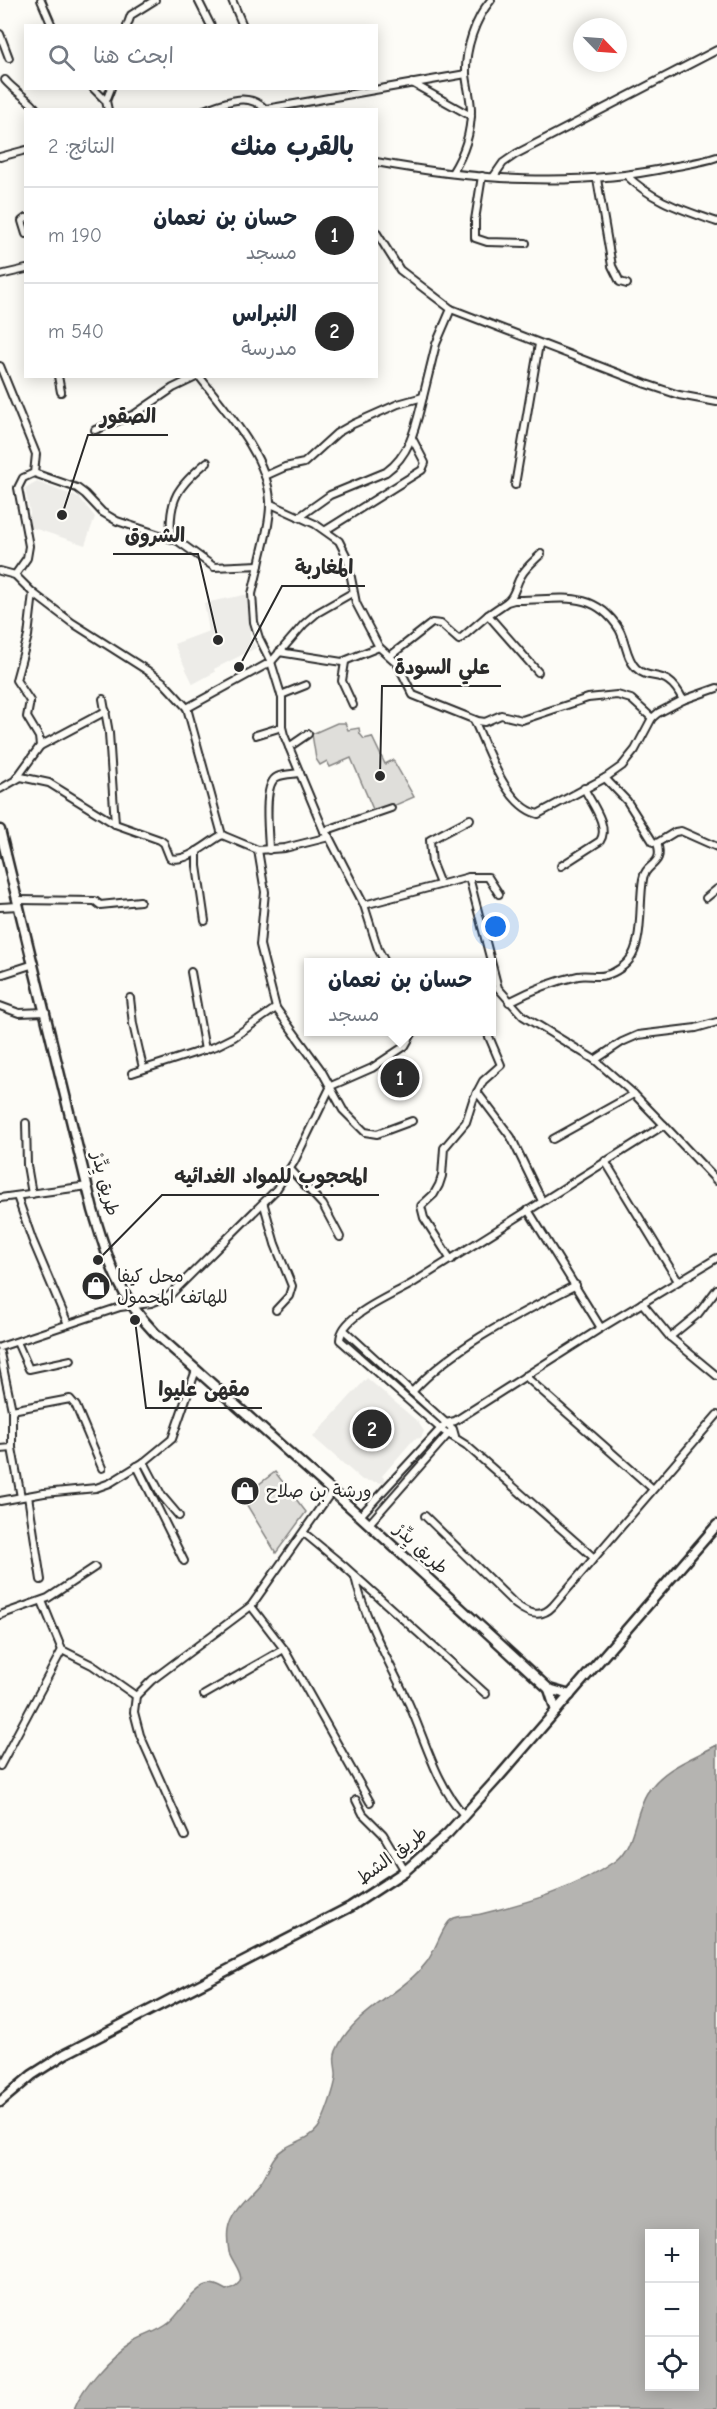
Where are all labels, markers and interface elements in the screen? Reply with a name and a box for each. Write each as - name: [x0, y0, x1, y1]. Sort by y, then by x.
- north arrow: [573, 18, 627, 72]
- search box: [24, 24, 378, 90]
- icon: search: [45, 41, 78, 74]
- text: ابحث هنا: [93, 43, 174, 69]
- text: بالقرب منك: [231, 132, 354, 162]
- text: النتائج: 2: [48, 135, 115, 158]
- text: حسان بن نعمان: [153, 205, 297, 231]
- text: 190 m: [48, 224, 102, 247]
- text: 1: [331, 224, 338, 247]
- text: مسجد: [246, 241, 297, 264]
- text: النبراس: [232, 301, 297, 327]
- text: 540 m: [48, 320, 104, 343]
- text: 2: [330, 320, 339, 343]
- text: مدرسة: [241, 337, 297, 360]
- callout: الصقور: [88, 397, 168, 435]
- text: الصقور: [98, 405, 156, 429]
- callout: الشروق: [113, 516, 198, 554]
- text: الشروق: [125, 524, 185, 548]
- callout: المغاربة: [282, 548, 365, 586]
- text: المغاربة: [295, 556, 353, 580]
- callout: علي السودة: [382, 648, 501, 686]
- text: علي السودة: [394, 656, 490, 685]
- your location: [481, 912, 510, 941]
- popup: [304, 958, 496, 1036]
- text: حسان بن نعمان: [328, 967, 472, 993]
- text: مسجد: [328, 1003, 379, 1026]
- pin: 1: [380, 1056, 420, 1100]
- street label: طريق يِدِّرْ: [84, 1148, 123, 1219]
- callout: المحجوب للمواد الغدائيه: [162, 1157, 379, 1195]
- text: المحجوب للمواد الغدائيه: [174, 1165, 368, 1189]
- place label: محل كيفا للهاتف المحمول: [117, 1266, 228, 1308]
- shop icon: محل كيفا للهاتف المحمول: [80, 1270, 112, 1302]
- callout: مقهى عليوا: [146, 1370, 262, 1408]
- text: مقهى عليوا: [158, 1378, 250, 1402]
- pin: 2: [352, 1406, 392, 1452]
- shop icon: ورشة بن صلاح: [229, 1475, 261, 1507]
- place label: ورشة بن صلاح: [266, 1481, 371, 1503]
- street label: طريق يِدِّرْ: [387, 1518, 452, 1581]
- street label: طريق الشط: [353, 1823, 431, 1889]
- map controls: [645, 2229, 699, 2391]
- button: +: [645, 2229, 699, 2283]
- button: −: [645, 2283, 699, 2337]
- button: locate: [645, 2337, 699, 2391]

